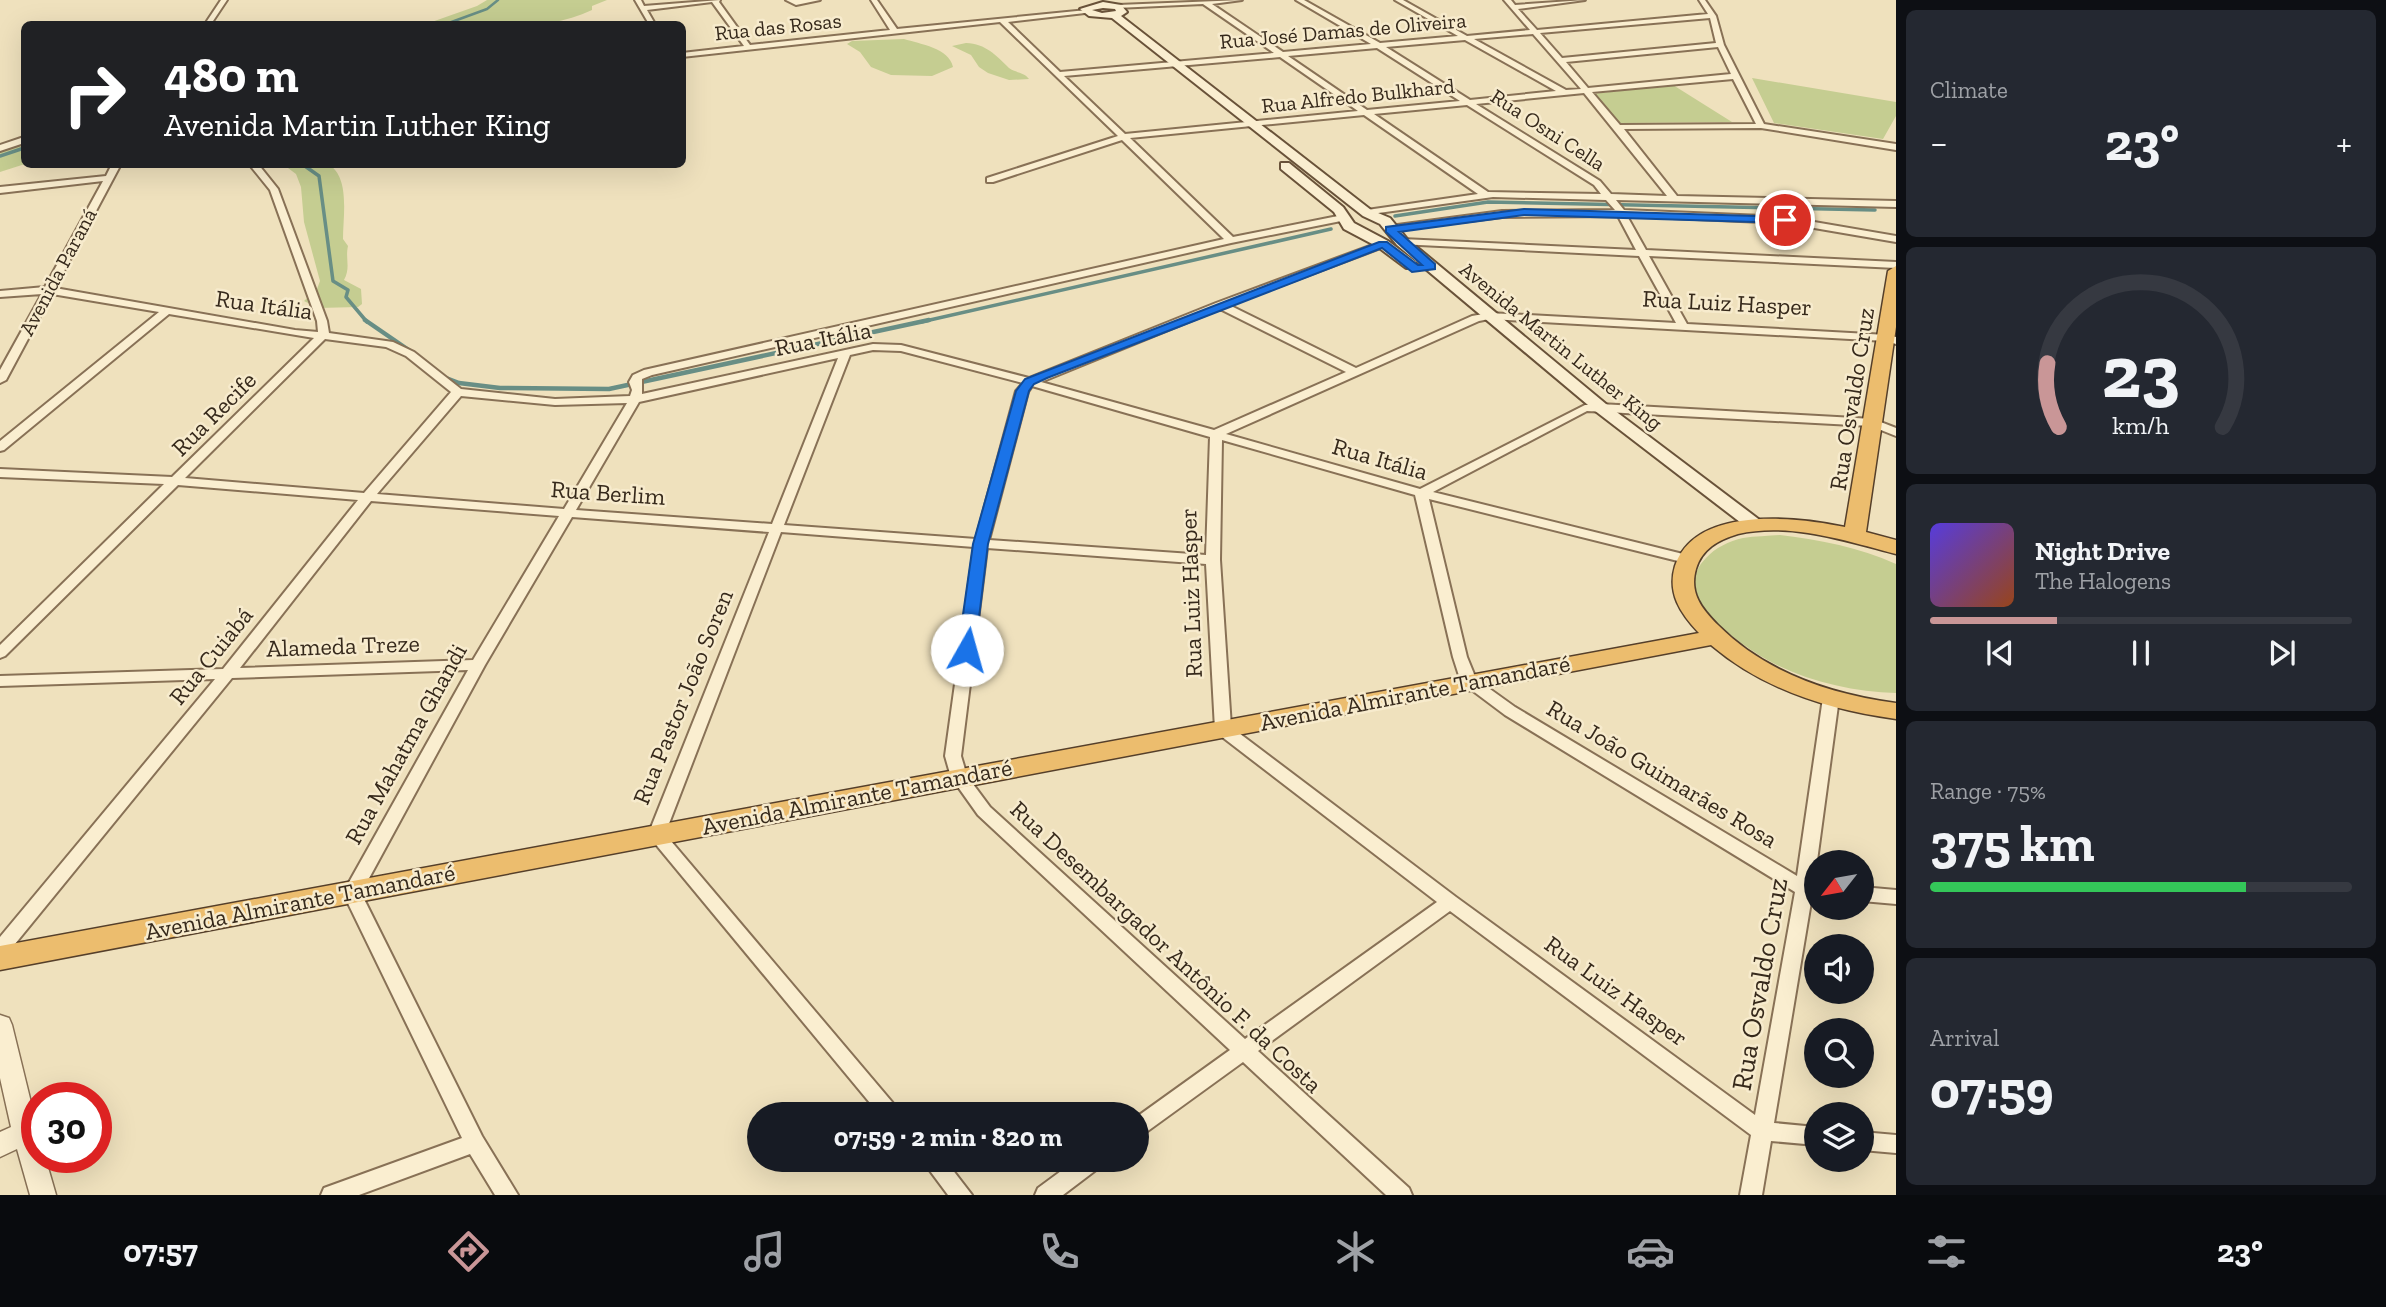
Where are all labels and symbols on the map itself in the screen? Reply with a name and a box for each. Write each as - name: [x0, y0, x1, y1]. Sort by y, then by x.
- street label: Rua das Rosas: [713, 7, 843, 46]
- street label: Rua José Damas de Oliveira: [1219, 7, 1467, 54]
- street label: Rua Alfredo Bulkhard: [1260, 73, 1456, 118]
- street label: Rua Osni Cella: [1486, 83, 1610, 176]
- pin: [1755, 190, 1815, 250]
- street label: Avenida Paraná: [14, 204, 102, 340]
- street label: Avenida Martin Luther King: [1455, 256, 1668, 435]
- street label: Rua Itália: [214, 283, 315, 326]
- street label: Rua Luiz Hasper: [1642, 284, 1812, 321]
- street label: Rua Osvaldo Cruz: [1823, 305, 1880, 492]
- street label: Rua Itália: [772, 315, 874, 362]
- street label: Rua Recife: [165, 365, 262, 462]
- street label: Rua Itália: [1329, 431, 1432, 486]
- street label: Rua Berlim: [550, 474, 667, 511]
- street label: Rua Luiz Hasper: [1173, 508, 1208, 678]
- street label: Rua Pastor João Soren: [626, 585, 739, 808]
- street label: Rua Cuiabá: [163, 601, 259, 710]
- position arrow: [930, 613, 1004, 687]
- street label: Alameda Treze: [266, 628, 420, 663]
- street label: Rua Mahatma Ghandi: [338, 638, 473, 849]
- street label: Avenida Almirante Tamandaré: [1257, 648, 1573, 737]
- street label: Rua João Guimarães Rosa: [1542, 693, 1783, 854]
- street label: Avenida Almirante Tamandaré: [699, 752, 1015, 841]
- street label: Rua Desembargador Antônio F. da Costa: [1005, 794, 1328, 1099]
- north arrow: [1804, 850, 1874, 920]
- street label: Avenida Almirante Tamandaré: [142, 857, 458, 946]
- street label: Rua Osvaldo Cruz: [1725, 875, 1794, 1093]
- street label: Rua Luiz Hasper: [1539, 929, 1693, 1052]
- speed limit sign: 30: [21, 1082, 112, 1173]

